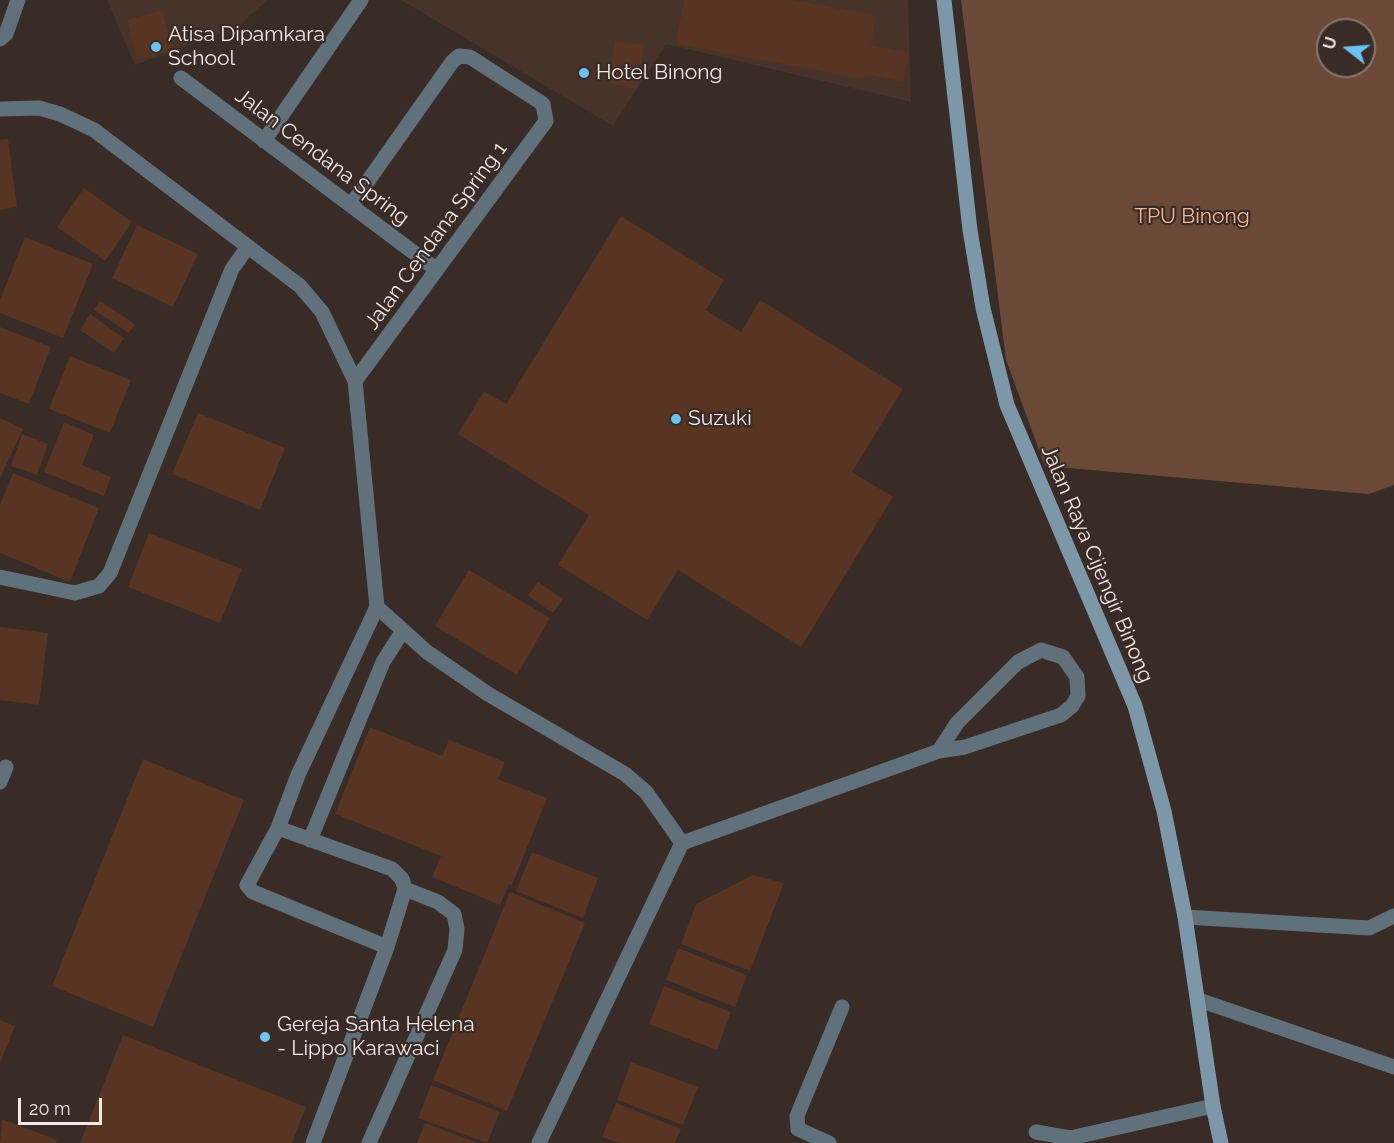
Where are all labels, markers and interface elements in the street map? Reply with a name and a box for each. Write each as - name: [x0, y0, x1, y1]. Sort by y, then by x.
- north arrow: [1316, 18, 1376, 78]
- place label: Atisa Dipamkara School: [168, 22, 325, 72]
- text: U: [1319, 35, 1341, 52]
- marker: Atisa Dipamkara School: [149, 40, 163, 54]
- place label: Hotel Binong: [596, 60, 722, 86]
- marker: Hotel Binong: [577, 66, 591, 80]
- street label: Jalan Cendana Spring: [230, 83, 414, 231]
- street label: Jalan Cendana Spring 1: [359, 137, 513, 335]
- park label: TPU Binong: [1134, 204, 1250, 230]
- place label: Suzuki: [688, 406, 752, 432]
- marker: Suzuki: [669, 412, 683, 426]
- street label: Jalan Raya Cijengir Binong: [1035, 441, 1159, 687]
- place label: Gereja Santa Helena - Lippo Karawaci: [277, 1012, 475, 1062]
- marker: Gereja Santa Helena - Lippo Karawaci: [258, 1030, 272, 1044]
- scale bar: [21, 1086, 105, 1124]
- text: 20 m: [29, 1098, 71, 1119]

